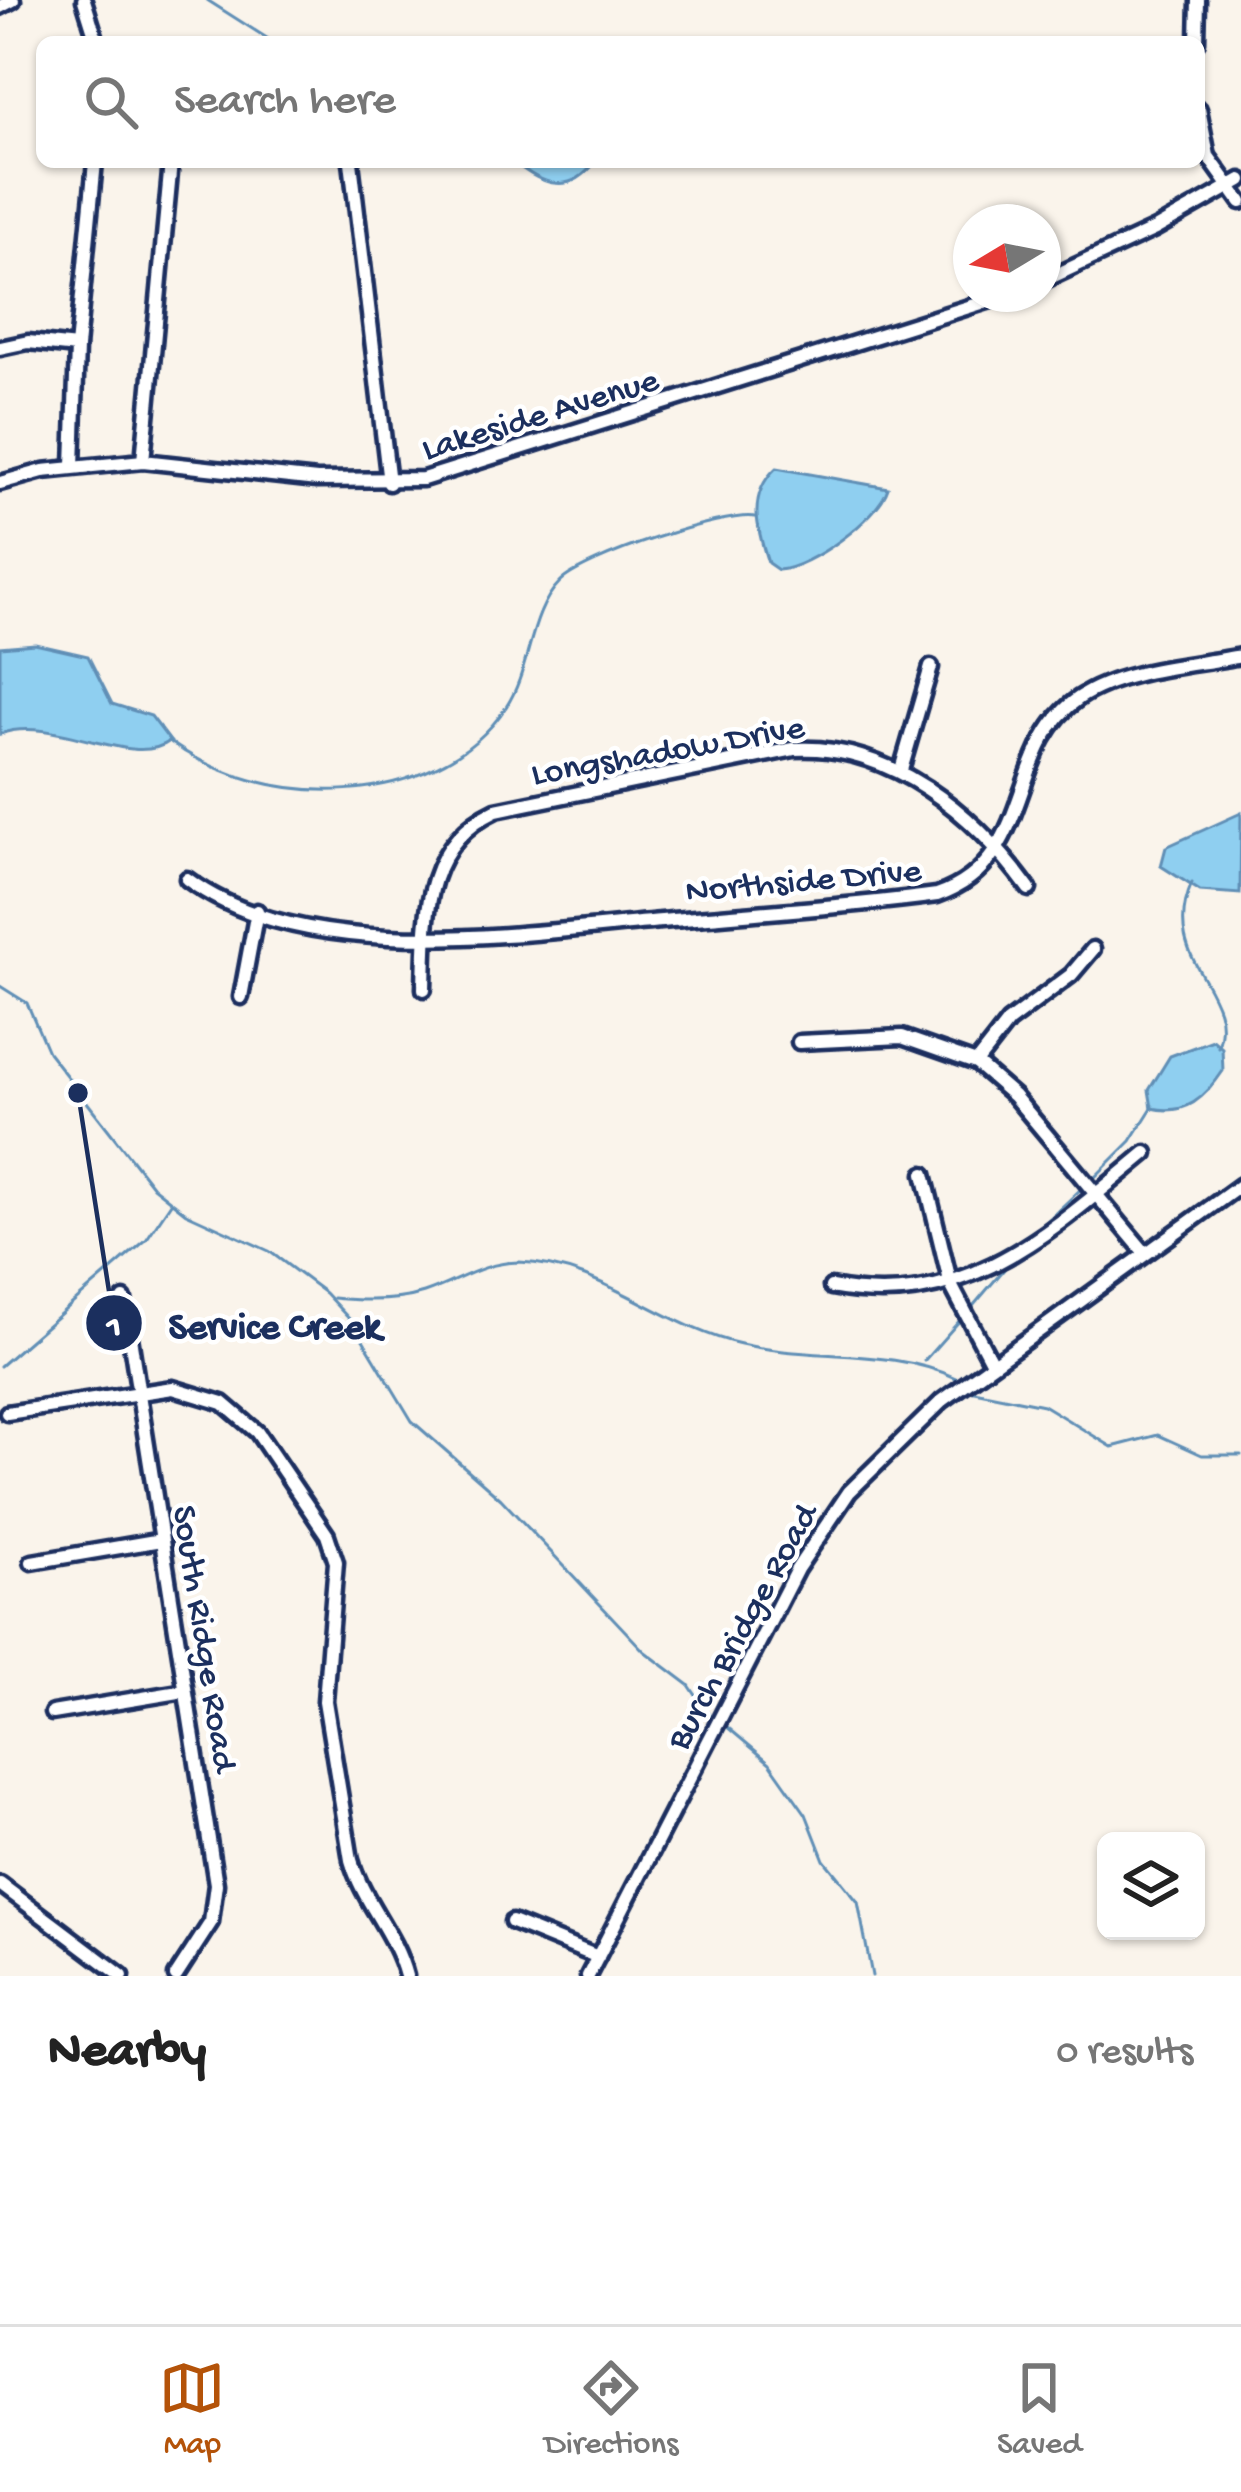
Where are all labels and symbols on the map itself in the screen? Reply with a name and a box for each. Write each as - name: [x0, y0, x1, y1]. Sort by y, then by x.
- north arrow: [953, 204, 1061, 312]
- street label: Lakeside Avenue: [417, 361, 665, 474]
- street label: Longshadow Drive: [528, 708, 809, 799]
- street label: Northside Drive: [684, 852, 924, 915]
- callout: Service Creek: [84, 1285, 405, 1360]
- text: Service Creek: [169, 1307, 386, 1353]
- text: 1: [105, 1308, 121, 1351]
- street label: Burch Bridge Road: [659, 1495, 831, 1759]
- street label: South Ridge Road: [159, 1503, 244, 1778]

